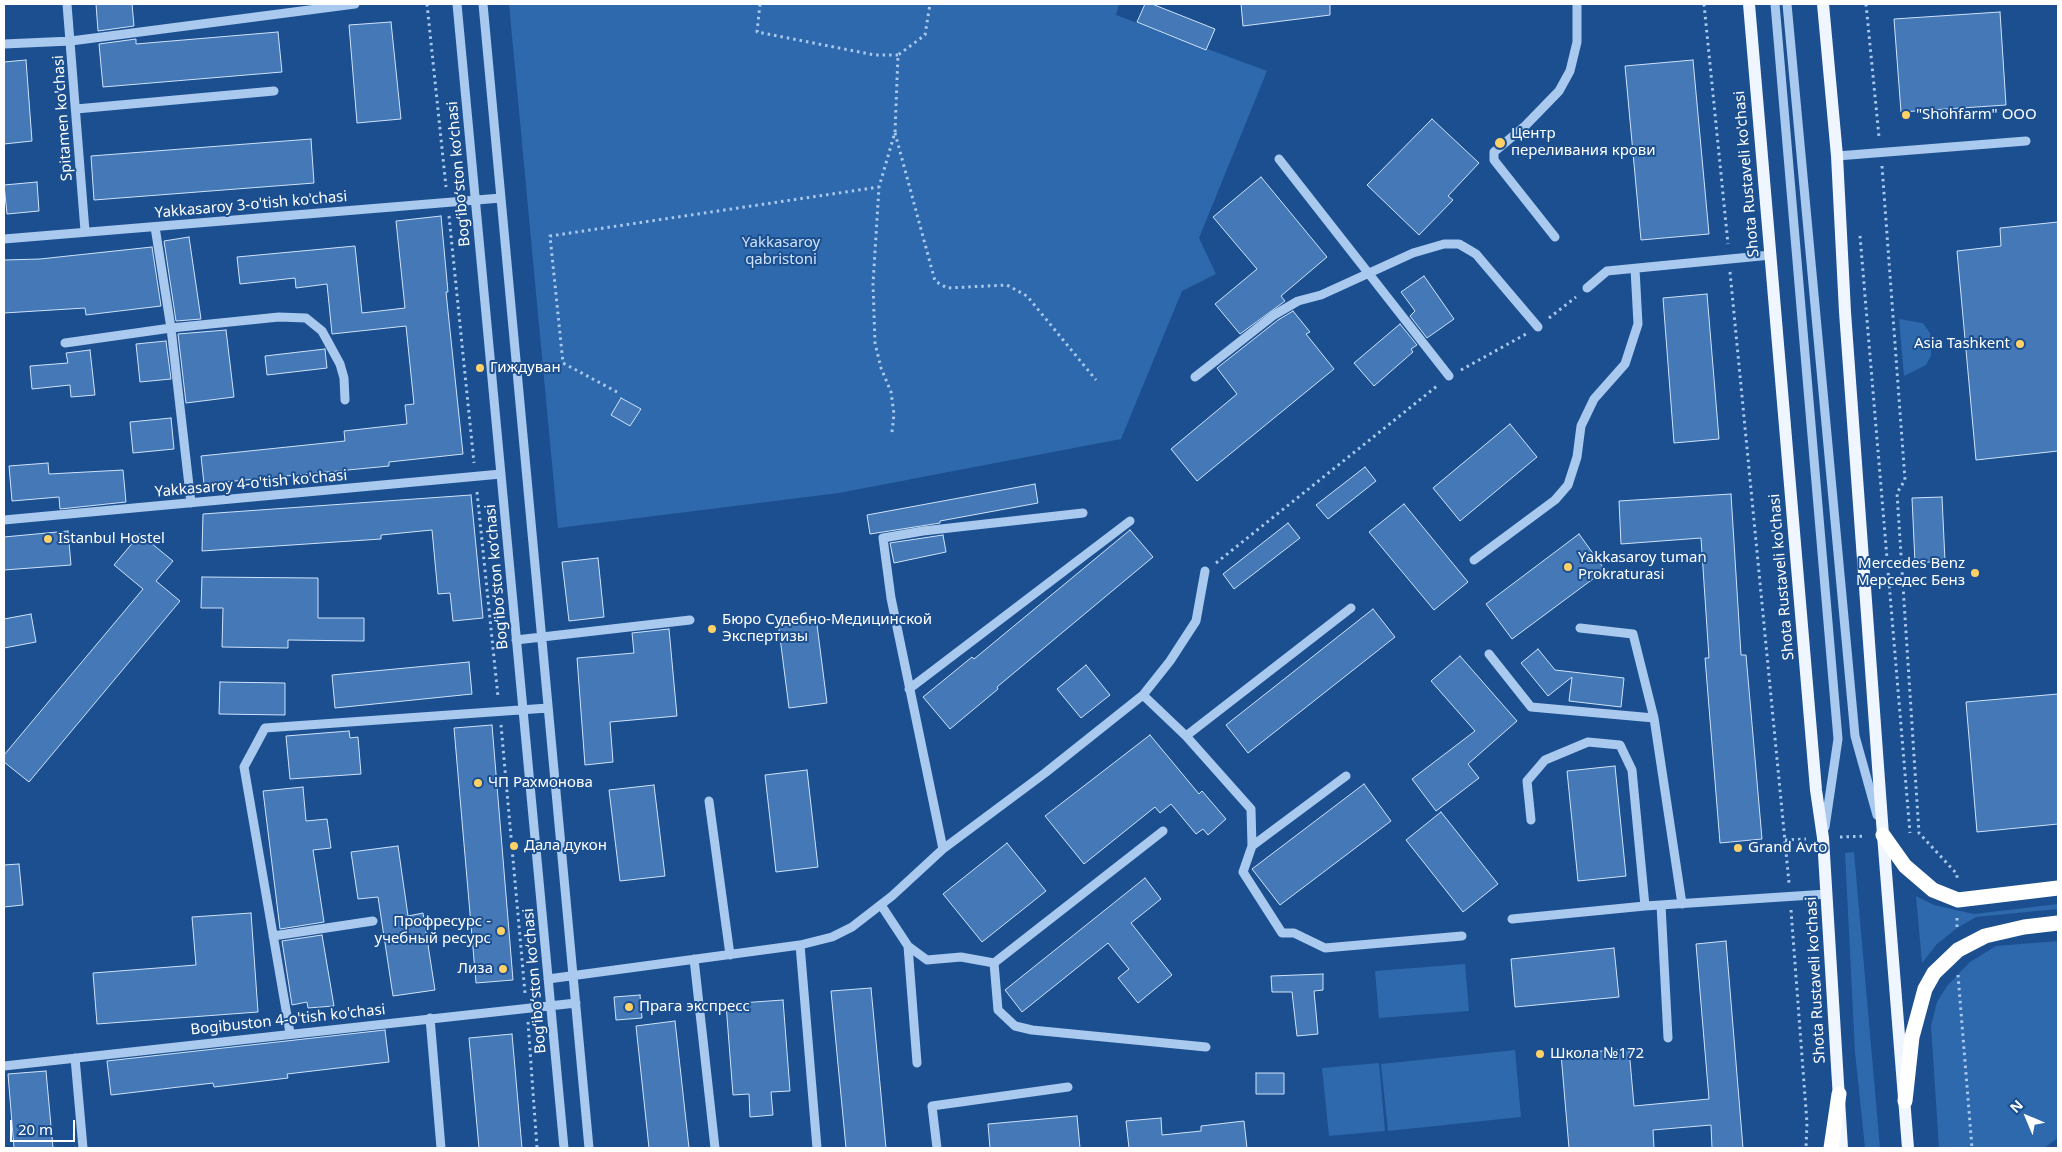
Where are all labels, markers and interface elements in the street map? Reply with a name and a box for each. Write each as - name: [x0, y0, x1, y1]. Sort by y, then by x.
- street label: Spitamen ko'chasi: [50, 54, 76, 182]
- street label: Shota Rustaveli ko'chasi: [1731, 90, 1763, 258]
- street label: Bogʻiboʻston koʻchasi: [444, 101, 474, 247]
- place label: "Shohfarm" OOO: [1916, 106, 2037, 124]
- marker: "Shohfarm" OOO: [1900, 109, 1912, 121]
- place label: Центр переливания крови: [1511, 125, 1656, 160]
- marker: Центр переливания крови: [1493, 136, 1507, 150]
- street label: Yakkasaroy 3-o'tish ko'chasi: [154, 188, 348, 222]
- park label: Yakkasaroy qabristoni: [742, 234, 820, 269]
- place label: Asia Tashkent: [1914, 335, 2010, 353]
- marker: Asia Tashkent: [2014, 338, 2026, 350]
- place label: Гиждуван: [490, 359, 561, 377]
- marker: Гиждуван: [474, 362, 486, 374]
- street label: Yakkasaroy 4-o'tish ko'chasi: [154, 467, 348, 501]
- street label: Shota Rustaveli ko'chasi: [1766, 493, 1798, 661]
- street label: Bogʻiboʻston koʻchasi: [482, 504, 512, 650]
- place label: Istanbul Hostel: [58, 530, 165, 548]
- marker: Istanbul Hostel: [42, 533, 54, 545]
- place label: Yakkasaroy tuman Prokraturasi: [1578, 549, 1707, 584]
- place label: Mercedes Benz Мерседес Бенз: [1856, 555, 1965, 590]
- marker: Yakkasaroy tuman Prokraturasi: [1562, 561, 1574, 573]
- marker: Mercedes Benz Мерседес Бенз: [1969, 567, 1981, 579]
- place label: Бюро Судебно-Медицинской Экспертизы: [722, 611, 932, 646]
- marker: Бюро Судебно-Медицинской Экспертизы: [706, 623, 718, 635]
- place label: ЧП Рахмонова: [488, 774, 593, 792]
- marker: ЧП Рахмонова: [472, 777, 484, 789]
- place label: Дала дукон: [524, 837, 607, 855]
- place label: Grand Avto: [1748, 839, 1827, 857]
- marker: Дала дукон: [508, 840, 520, 852]
- marker: Grand Avto: [1732, 842, 1744, 854]
- street label: Shota Rustaveli ko'chasi: [1803, 896, 1829, 1064]
- street label: Bogʻiboʻston koʻchasi: [520, 908, 550, 1054]
- place label: Профресурс - учебный ресурс: [375, 913, 491, 948]
- marker: Профресурс - учебный ресурс: [495, 925, 507, 937]
- place label: Лиза: [458, 960, 493, 978]
- marker: Лиза: [497, 963, 509, 975]
- place label: Прага экспресс: [639, 998, 750, 1016]
- street label: Bogibuston 4-o'tish ko'chasi: [190, 1001, 386, 1039]
- marker: Прага экспресс: [623, 1001, 635, 1013]
- place label: Школа №172: [1550, 1045, 1644, 1063]
- marker: Школа №172: [1534, 1048, 1546, 1060]
- north arrow: [2002, 1092, 2052, 1142]
- text: N: [2005, 1095, 2027, 1117]
- scale bar: [12, 1110, 78, 1142]
- text: 20 m: [18, 1119, 53, 1139]

